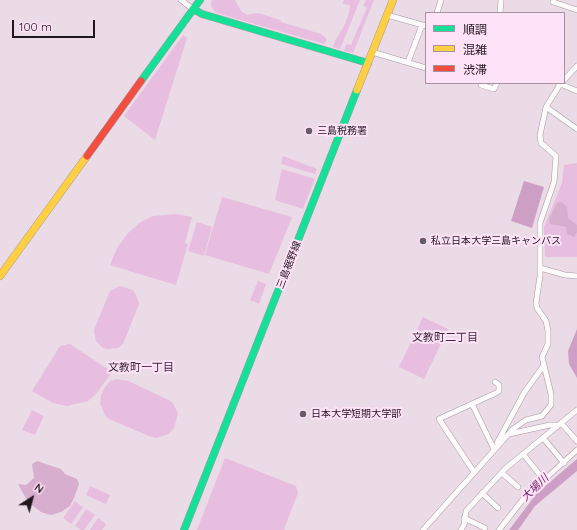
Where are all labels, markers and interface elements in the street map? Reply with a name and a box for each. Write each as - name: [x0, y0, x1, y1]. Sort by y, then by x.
- scale bar: [14, 12, 97, 38]
- legend: [425, 12, 565, 84]
- text: 100 m: [19, 19, 52, 34]
- text: 順調: [463, 22, 487, 37]
- text: 混雑: [463, 42, 487, 57]
- text: 渋滞: [463, 62, 487, 77]
- place label: 三島税務署: [317, 125, 367, 137]
- marker: 三島税務署: [304, 126, 314, 136]
- place label: 私立日本大学三島キャンパス: [431, 235, 561, 247]
- marker: 私立日本大学三島キャンパス: [418, 236, 428, 246]
- street label: 三島裾野線: [274, 240, 304, 290]
- district label: 文教町二丁目: [412, 331, 478, 345]
- district label: 文教町一丁目: [108, 361, 174, 375]
- place label: 日本大学短期大学部: [311, 408, 401, 420]
- marker: 日本大学短期大学部: [298, 409, 308, 419]
- water label: 大場川: [519, 472, 551, 504]
- north arrow: [12, 478, 52, 518]
- text: N: [32, 480, 46, 496]

